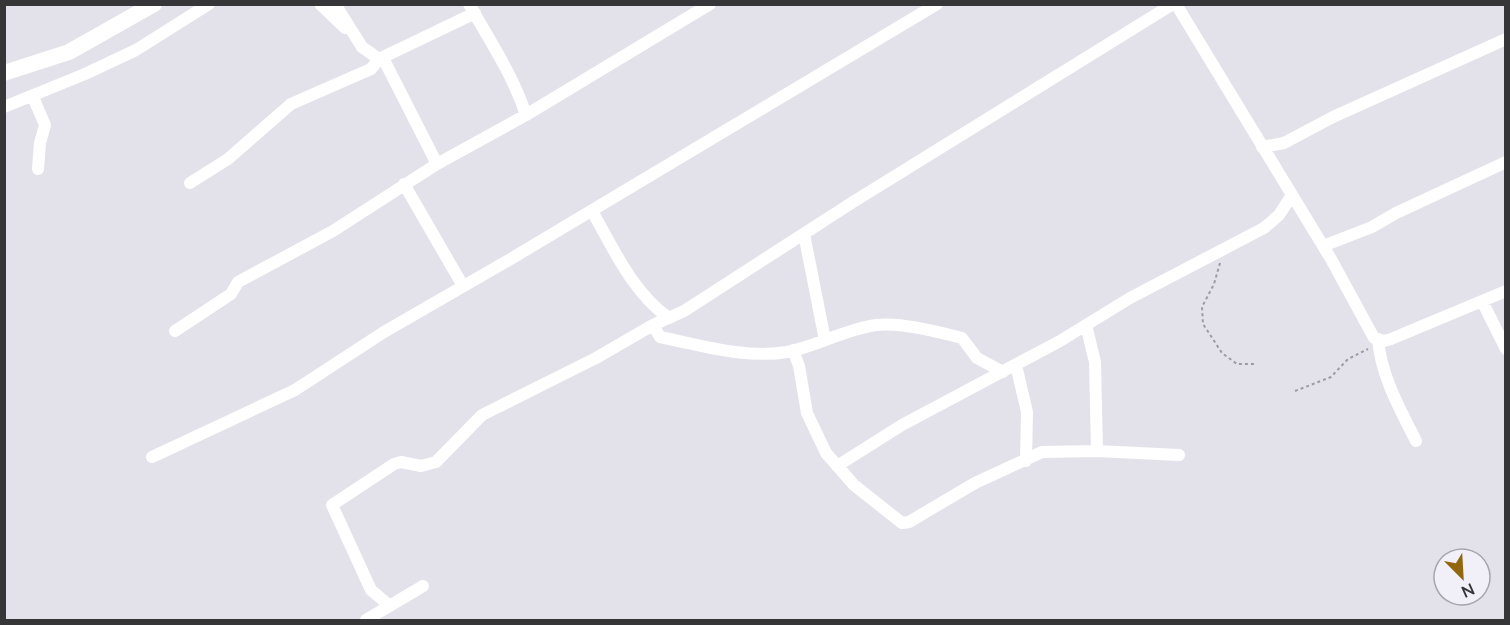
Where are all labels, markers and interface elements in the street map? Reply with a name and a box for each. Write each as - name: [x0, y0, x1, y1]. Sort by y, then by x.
- north arrow: [1432, 547, 1492, 607]
- text: N: [1459, 580, 1478, 602]

